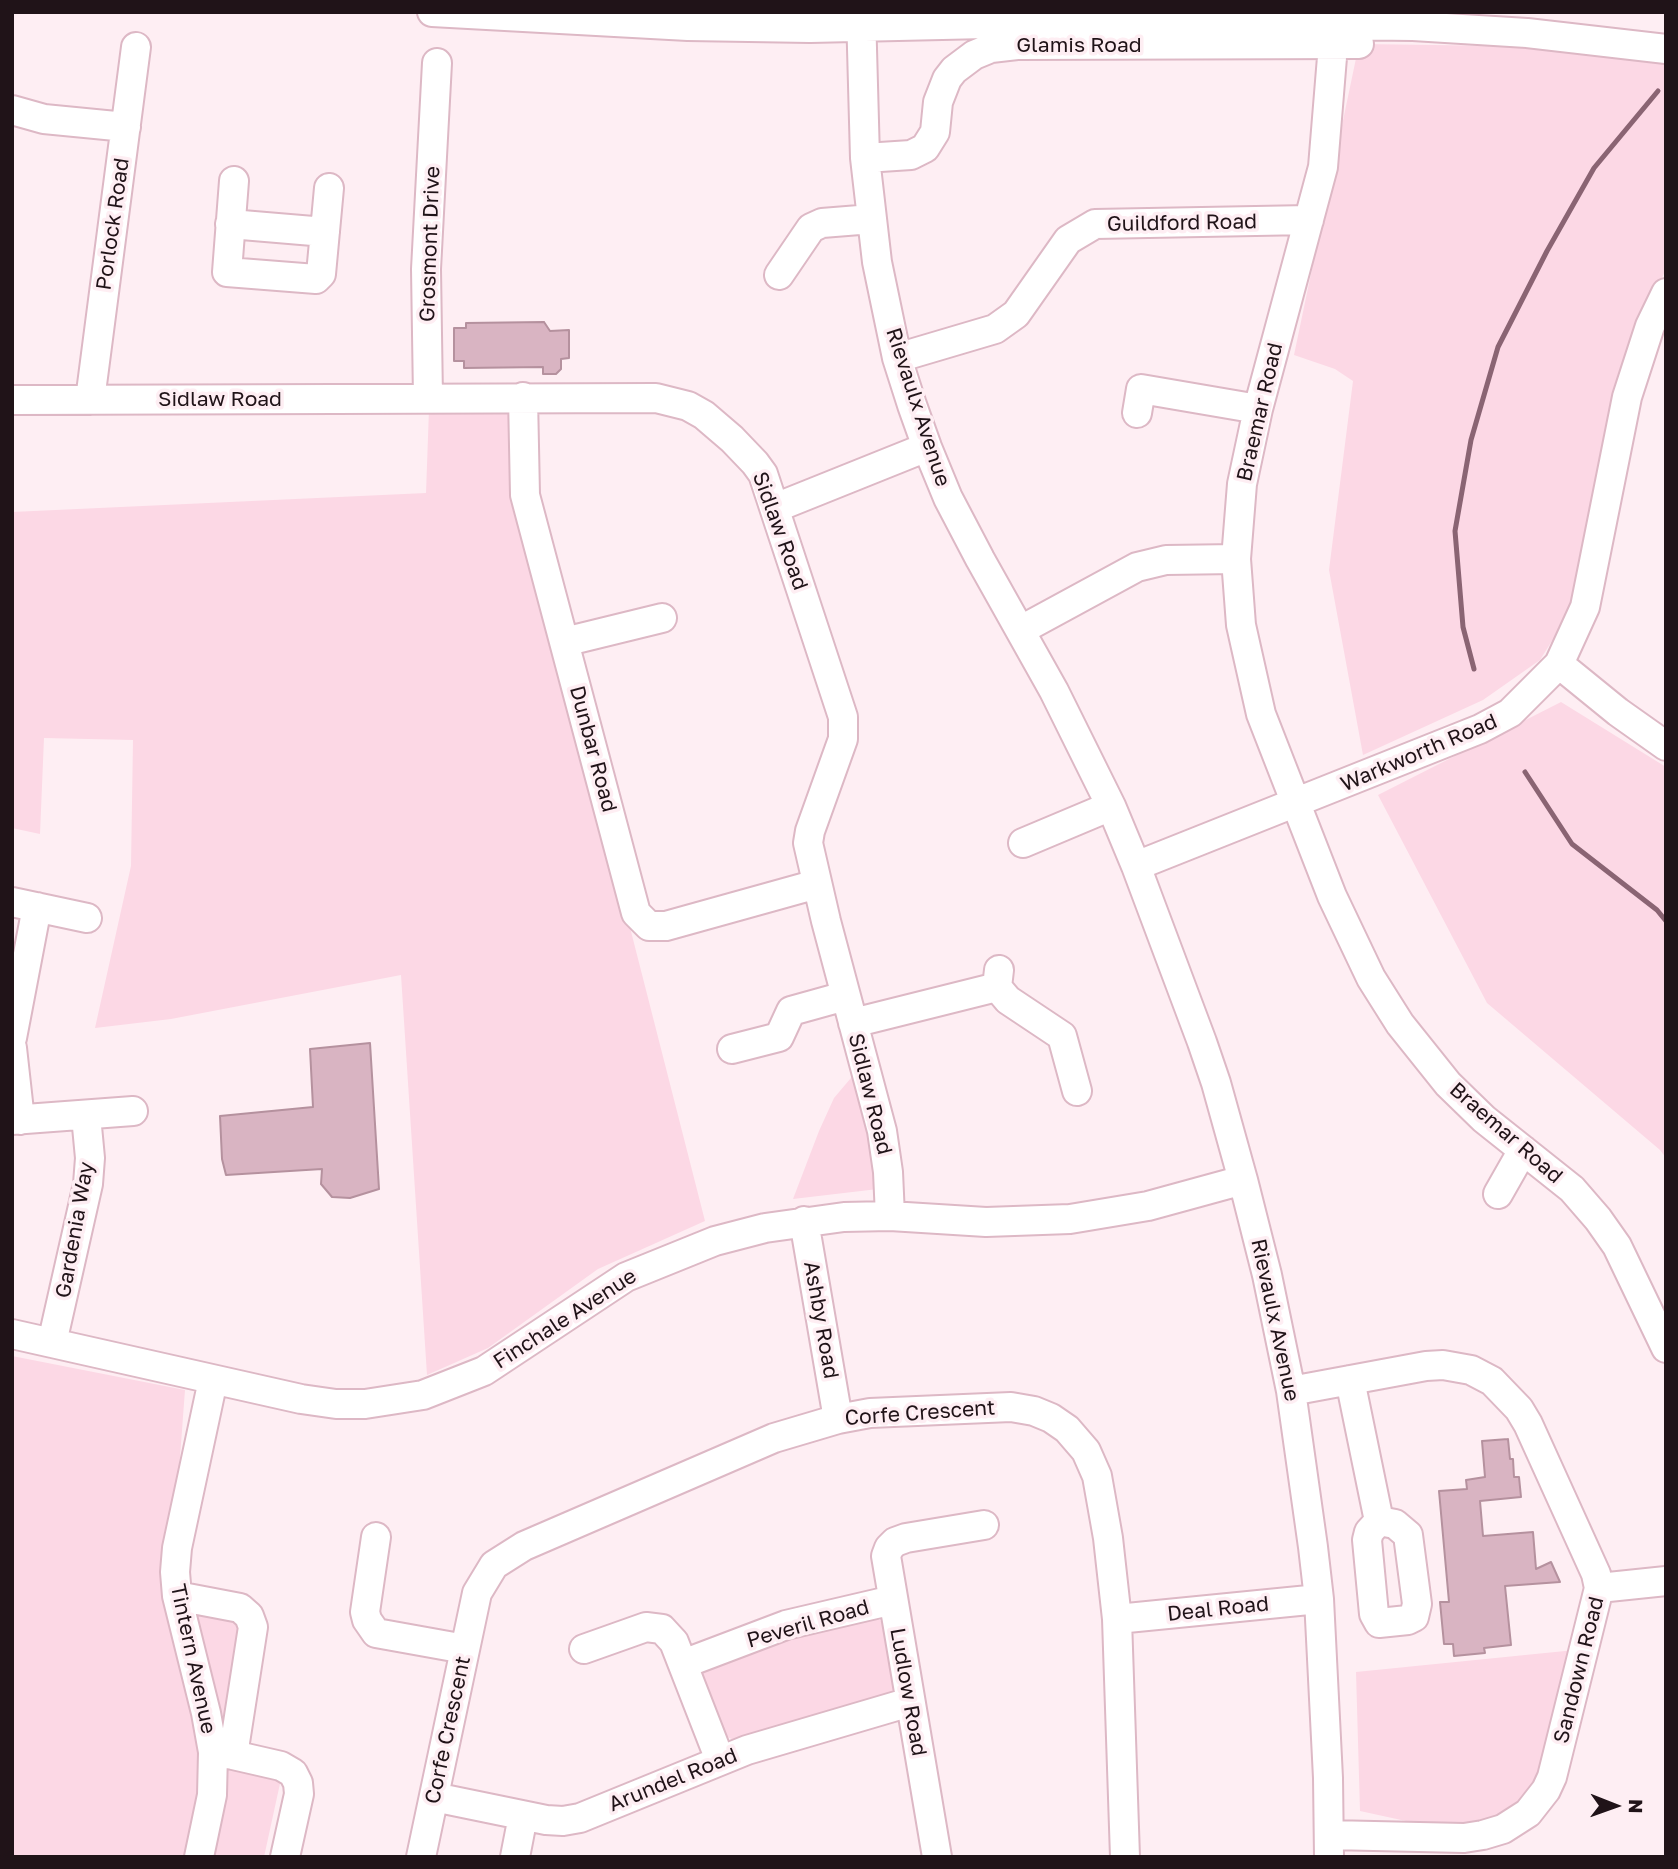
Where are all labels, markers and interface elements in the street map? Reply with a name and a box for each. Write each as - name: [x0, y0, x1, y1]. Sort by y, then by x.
- street label: Glamis Road: [1016, 32, 1142, 58]
- street label: Porlock Road: [91, 156, 135, 292]
- street label: Grosmont Drive: [415, 166, 445, 322]
- street label: Guildford Road: [1107, 209, 1257, 237]
- street label: Rievaulx Avenue: [880, 324, 956, 490]
- street label: Braemar Road: [1232, 340, 1288, 484]
- street label: Sidlaw Road: [158, 386, 282, 412]
- street label: Sidlaw Road: [747, 468, 813, 594]
- street label: Dunbar Road: [564, 683, 622, 815]
- street label: Warkworth Road: [1337, 709, 1501, 797]
- street label: Sidlaw Road: [843, 1031, 897, 1157]
- street label: Braemar Road: [1444, 1077, 1568, 1189]
- street label: Gardenia Way: [51, 1160, 99, 1300]
- street label: Rievaulx Avenue: [1245, 1236, 1305, 1404]
- street label: Ashby Road: [798, 1259, 844, 1381]
- street label: Finchale Avenue: [489, 1263, 641, 1375]
- street label: Corfe Crescent: [844, 1395, 996, 1431]
- street label: Tintern Avenue: [165, 1582, 221, 1736]
- street label: Deal Road: [1166, 1591, 1270, 1627]
- street label: Sandown Road: [1549, 1594, 1609, 1746]
- street label: Peveril Road: [744, 1595, 872, 1653]
- street label: Ludlow Road: [884, 1626, 932, 1758]
- street label: Corfe Crescent: [420, 1654, 476, 1806]
- street label: Arundel Road: [605, 1743, 741, 1817]
- north arrow: [1580, 1771, 1650, 1841]
- text: N: [1625, 1799, 1648, 1814]

